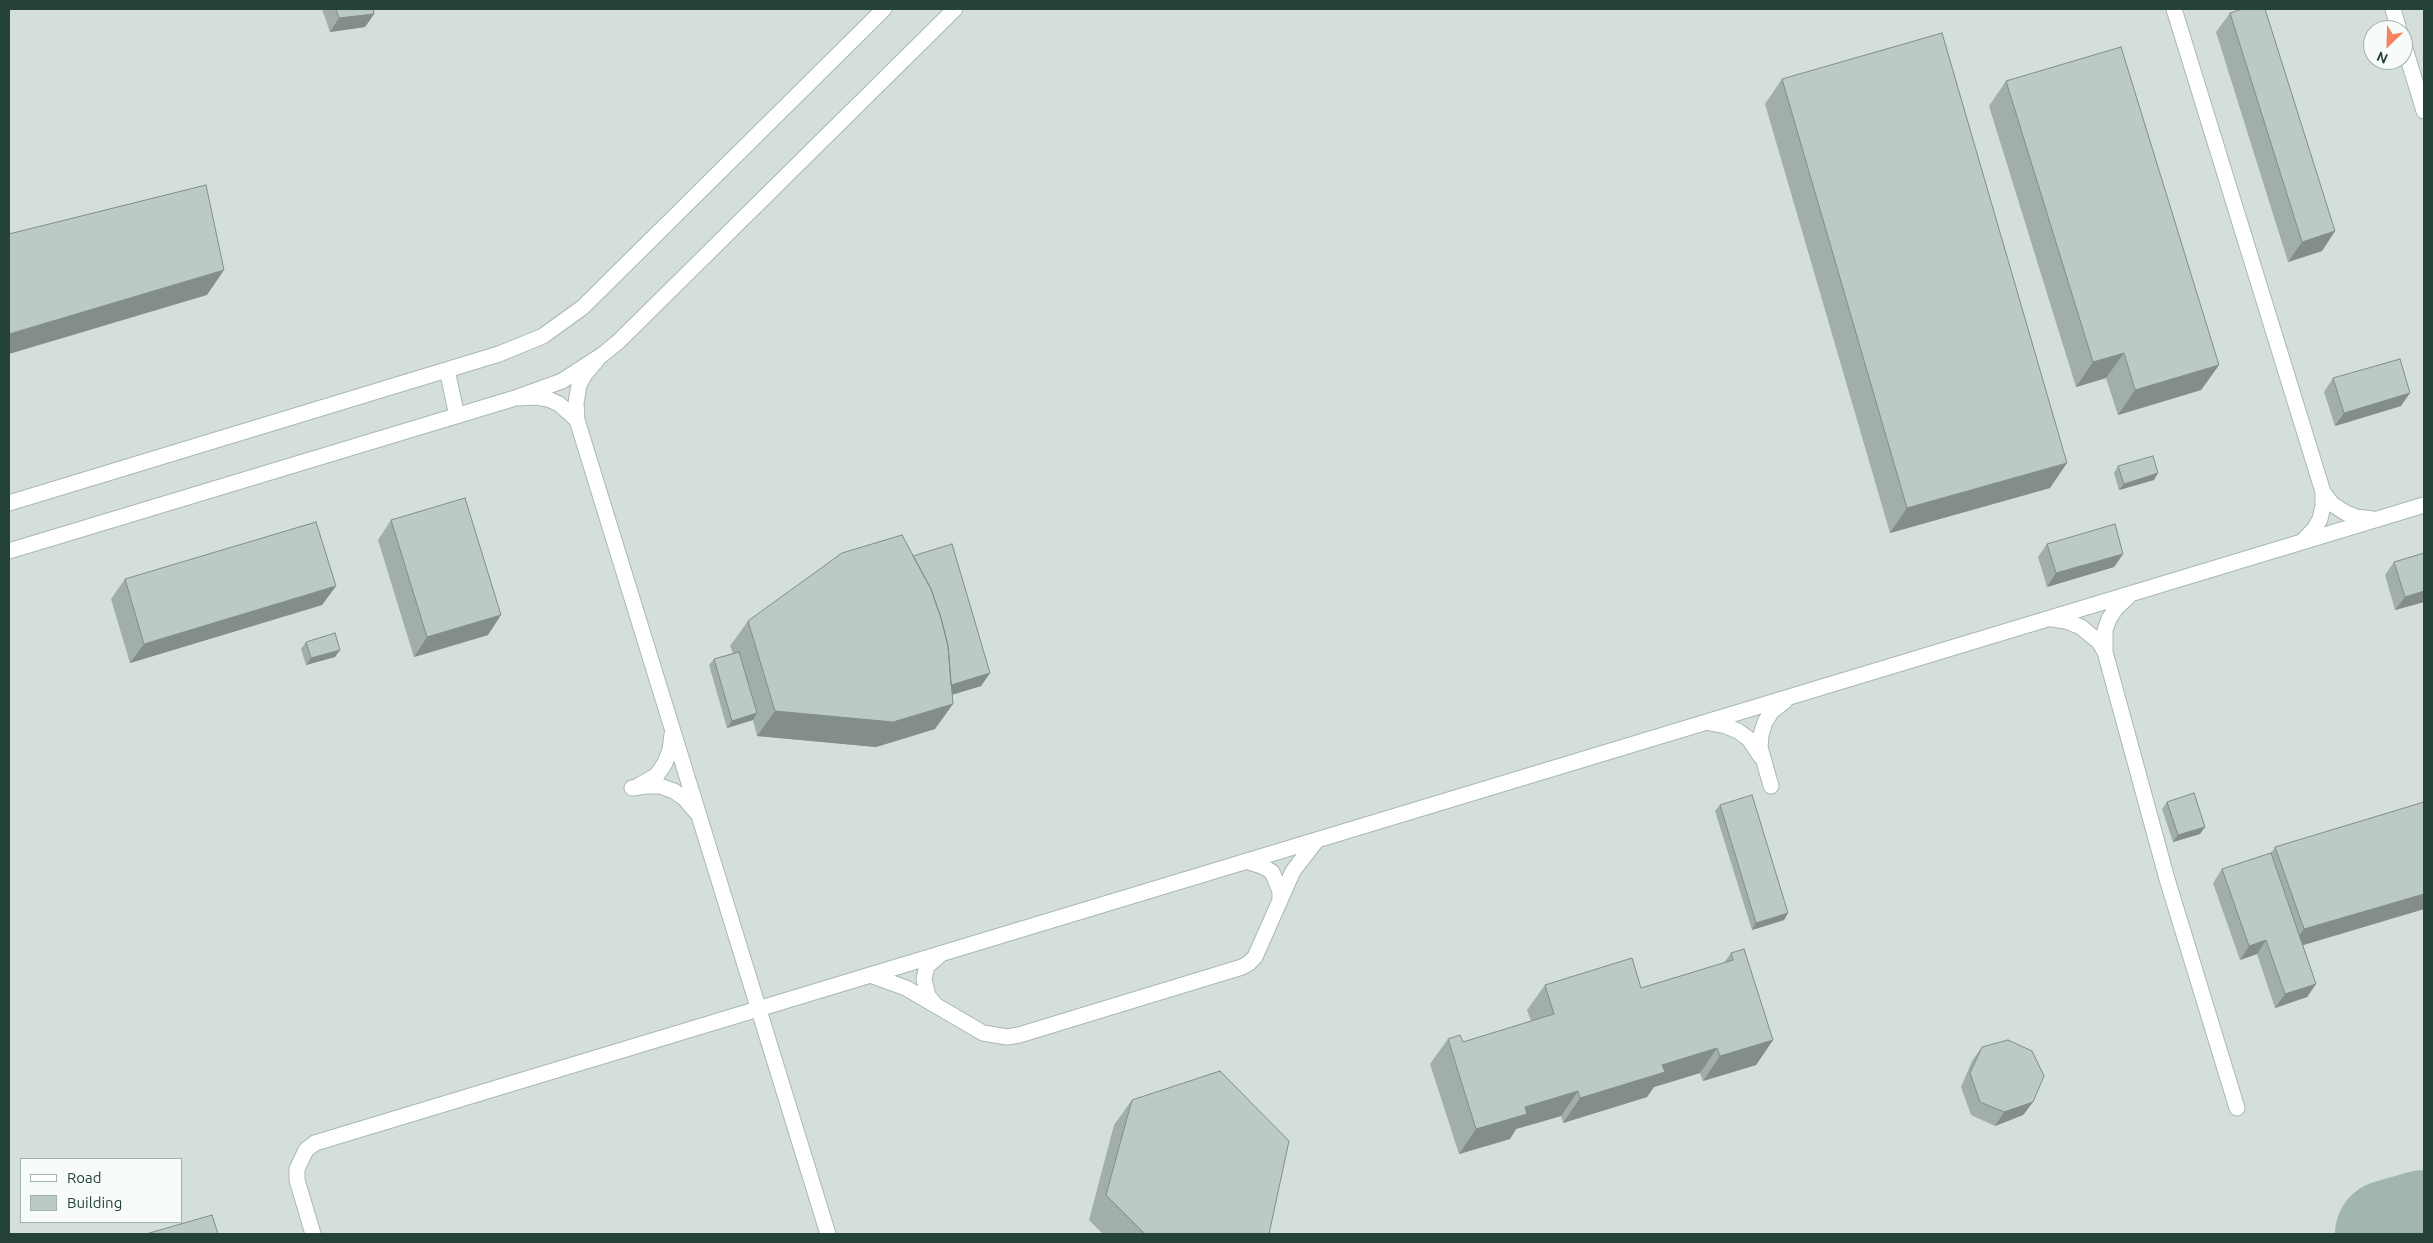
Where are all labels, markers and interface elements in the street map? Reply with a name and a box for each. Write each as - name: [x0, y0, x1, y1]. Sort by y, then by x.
- north arrow: [2363, 20, 2413, 70]
- text: N: [2374, 48, 2390, 67]
- legend: [20, 1158, 182, 1223]
- text: Road: [67, 1169, 102, 1186]
- text: Building: [67, 1194, 122, 1211]

